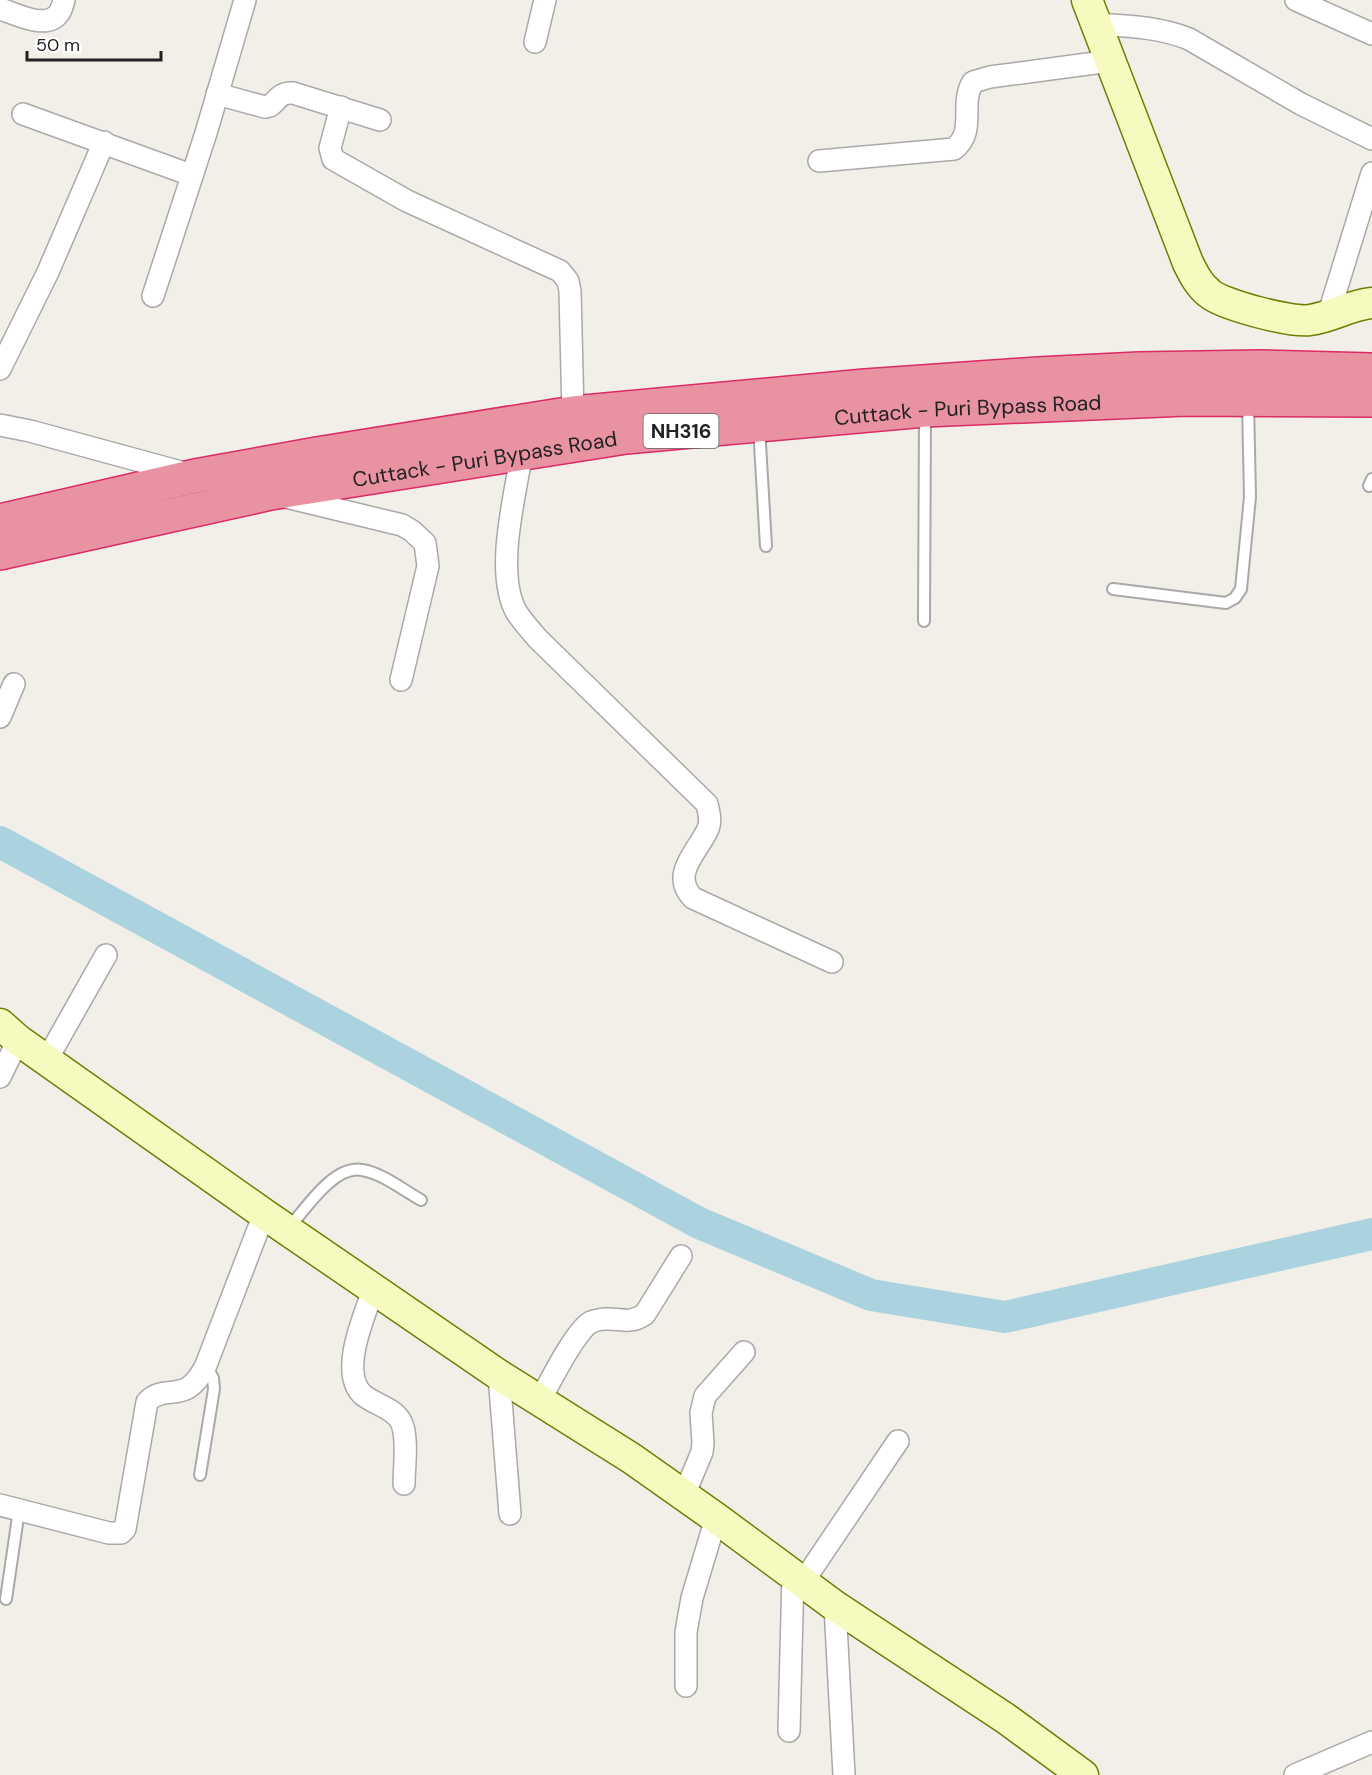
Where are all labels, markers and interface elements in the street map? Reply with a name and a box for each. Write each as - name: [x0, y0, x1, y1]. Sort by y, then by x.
- scale bar: [27, 24, 160, 62]
- text: 50 m: [36, 33, 80, 57]
- street label: Cuttack - Puri Bypass Road: [833, 389, 1102, 432]
- road number: NH316: [644, 414, 718, 448]
- street label: Cuttack - Puri Bypass Road: [351, 425, 619, 494]

